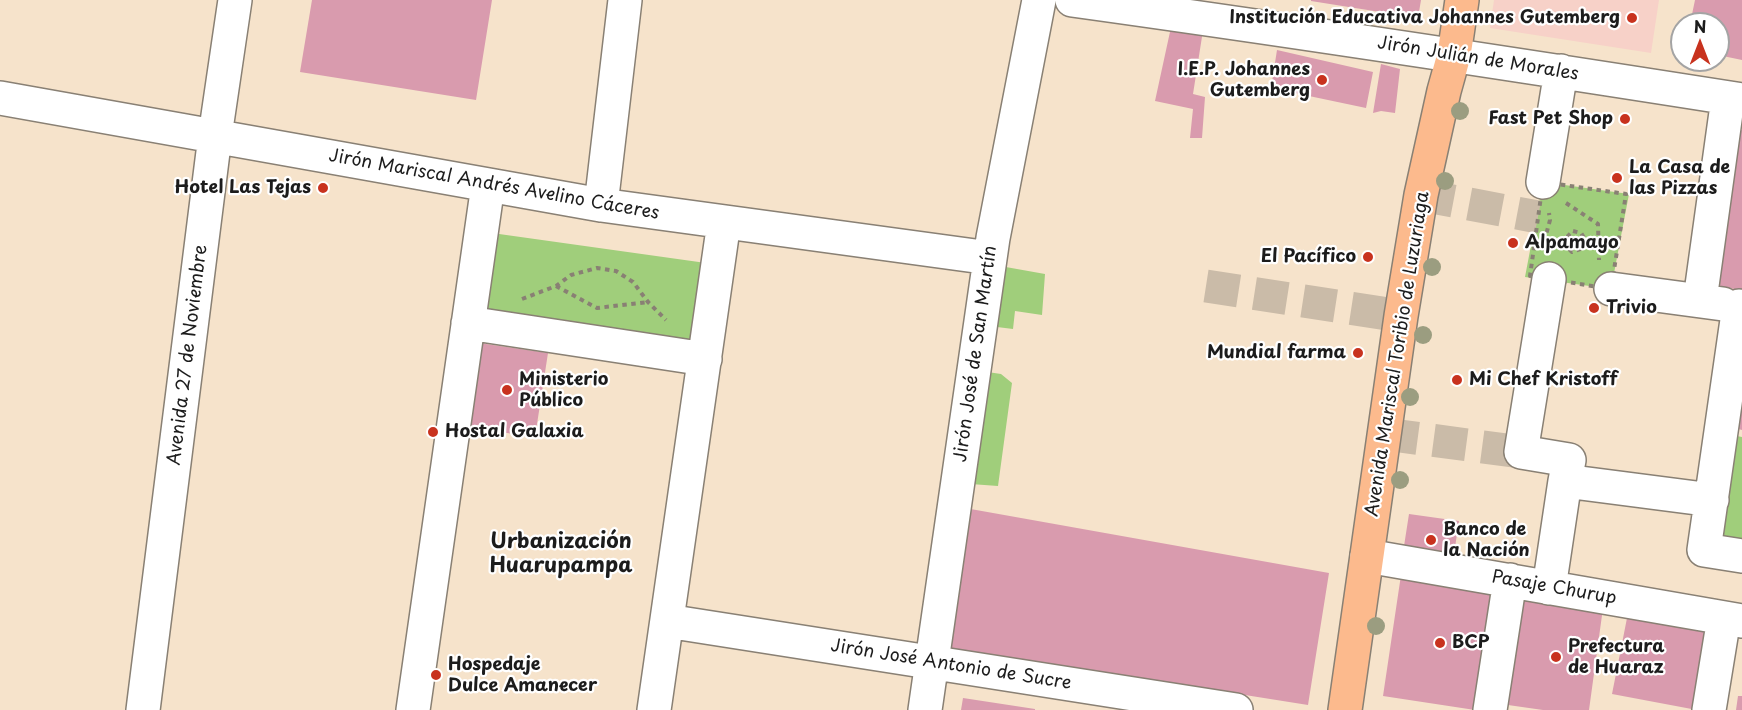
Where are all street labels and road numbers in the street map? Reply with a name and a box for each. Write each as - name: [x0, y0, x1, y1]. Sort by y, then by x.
- street label: Jirón Julián de Morales: [1376, 32, 1580, 86]
- street label: Jirón Mariscal Andrés Avelino Cáceres: [327, 145, 661, 225]
- street label: Avenida Mariscal Toribio de Luzuriaga: [1362, 190, 1434, 518]
- street label: Avenida 27 de Noviembre: [164, 244, 212, 466]
- street label: Jirón José de San Martín: [950, 244, 1002, 464]
- street label: Pasaje Churup: [1490, 566, 1618, 610]
- street label: Jirón José Antonio de Sucre: [829, 635, 1073, 695]

